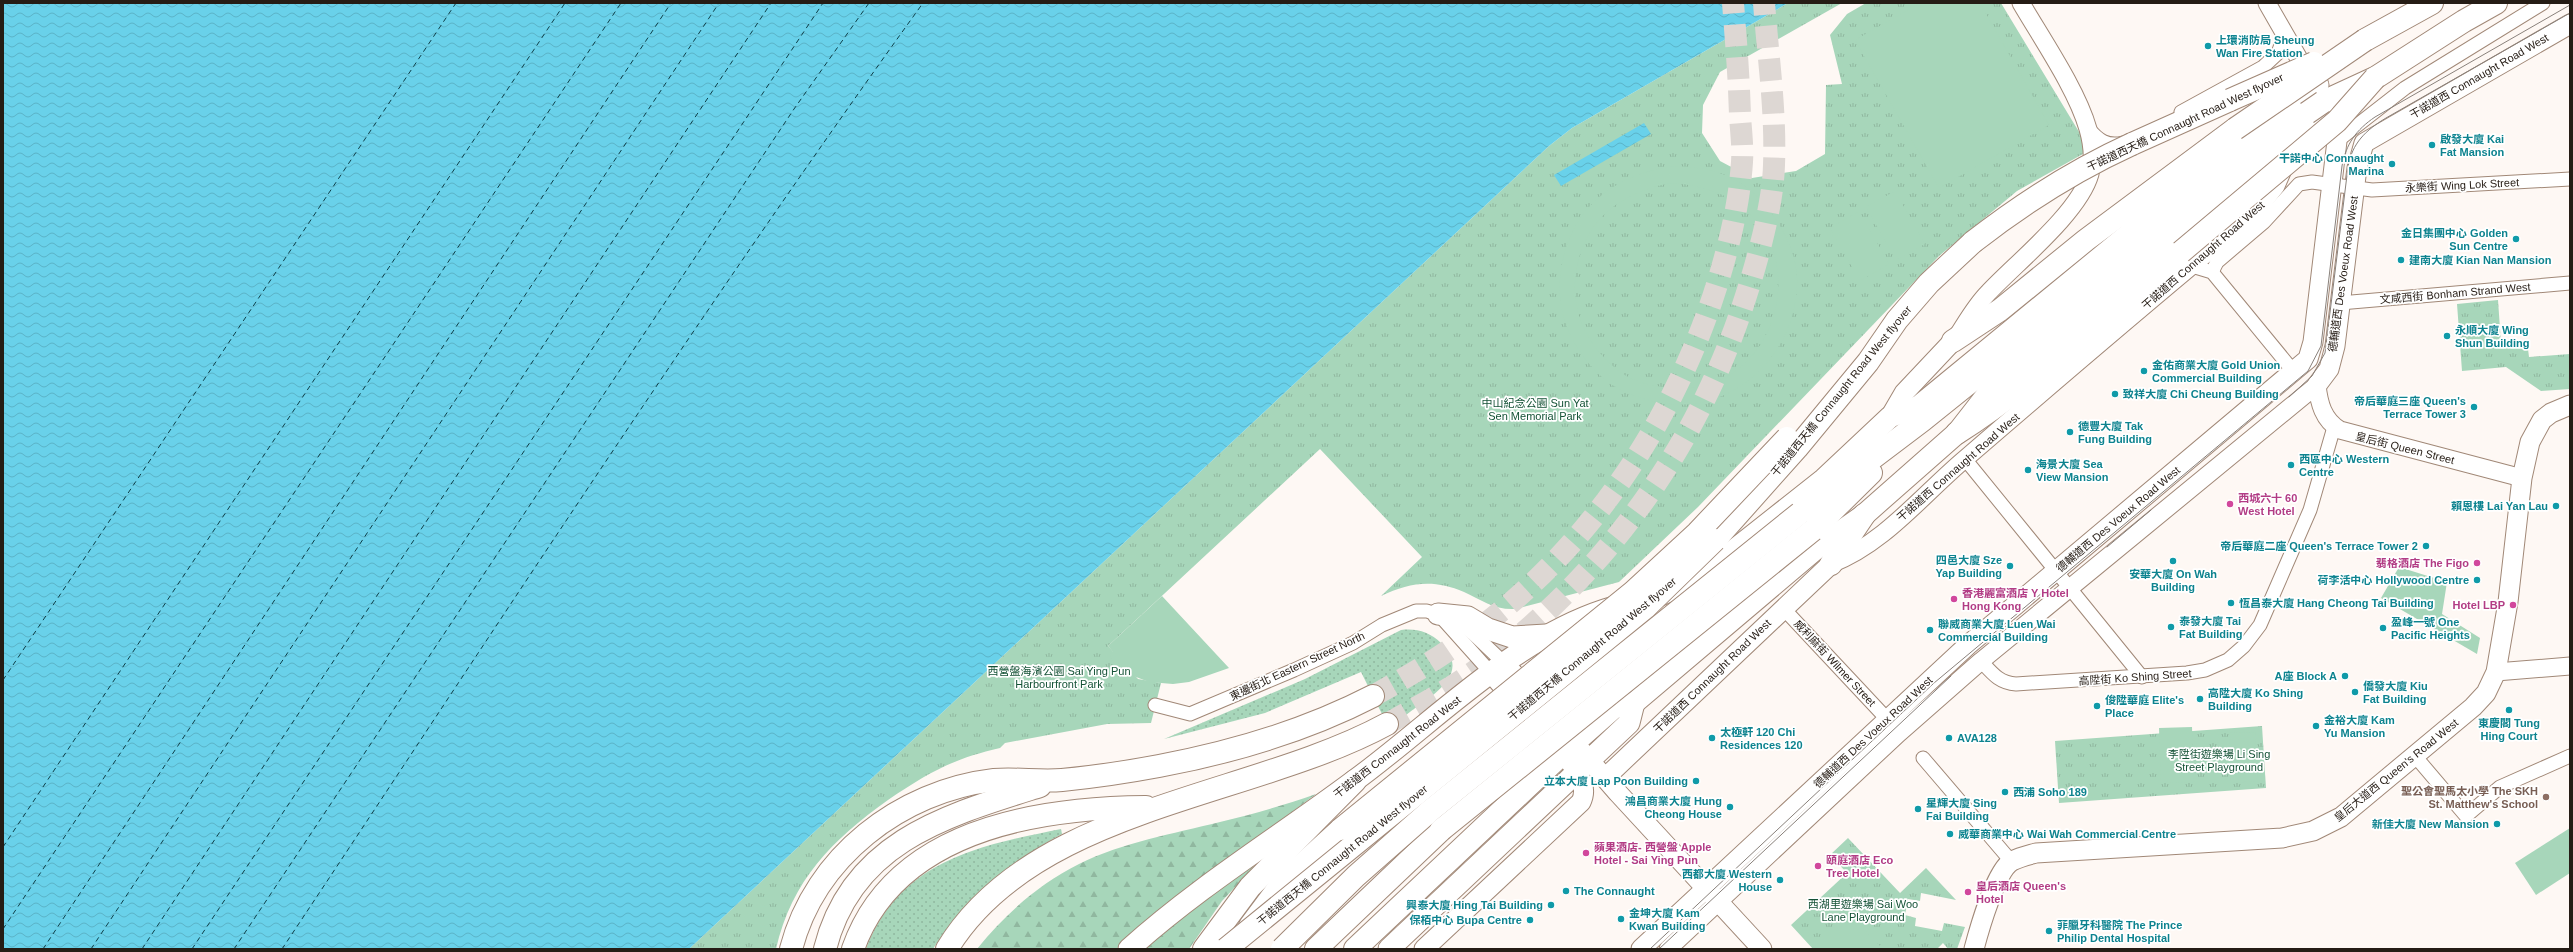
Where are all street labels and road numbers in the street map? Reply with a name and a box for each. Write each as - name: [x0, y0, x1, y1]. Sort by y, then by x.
- street label: 干諾道西 Connaught Road West: [2408, 31, 2550, 121]
- street label: 干諾道西天橋 Connaught Road West flyover: [2085, 71, 2286, 173]
- street label: 永樂街 Wing Lok Street: [2405, 176, 2519, 194]
- street label: 德輔道西 Des Voeux Road West: [2326, 195, 2360, 353]
- street label: 干諾道西 Connaught Road West: [2139, 199, 2267, 311]
- street label: 文咸西街 Bonham Strand West: [2379, 280, 2531, 306]
- street label: 干諾道西天橋 Connaught Road West flyover: [1768, 303, 1914, 479]
- street label: 干諾道西 Connaught Road West: [1894, 411, 2022, 523]
- street label: 皇后街 Queen Street: [2354, 430, 2456, 466]
- street label: 德輔道西 Des Voeux Road West: [2054, 464, 2182, 574]
- street label: 干諾道西天橋 Connaught Road West flyover: [1506, 575, 1679, 723]
- street label: 干諾道西 Connaught Road West: [1651, 617, 1773, 735]
- street label: 威利麻街 Wilmer Street: [1792, 617, 1878, 709]
- street label: 東邊街北 Eastern Street North: [1228, 629, 1366, 703]
- street label: 高陞街 Ko Shing Street: [2078, 667, 2192, 687]
- street label: 德輔道西 Des Voeux Road West: [1811, 674, 1935, 790]
- street label: 干諾道西 Connaught Road West: [1331, 694, 1463, 800]
- street label: 皇后大道西 Queen's Road West: [2332, 716, 2460, 824]
- street label: 干諾道西天橋 Connaught Road West flyover: [1254, 782, 1430, 928]

